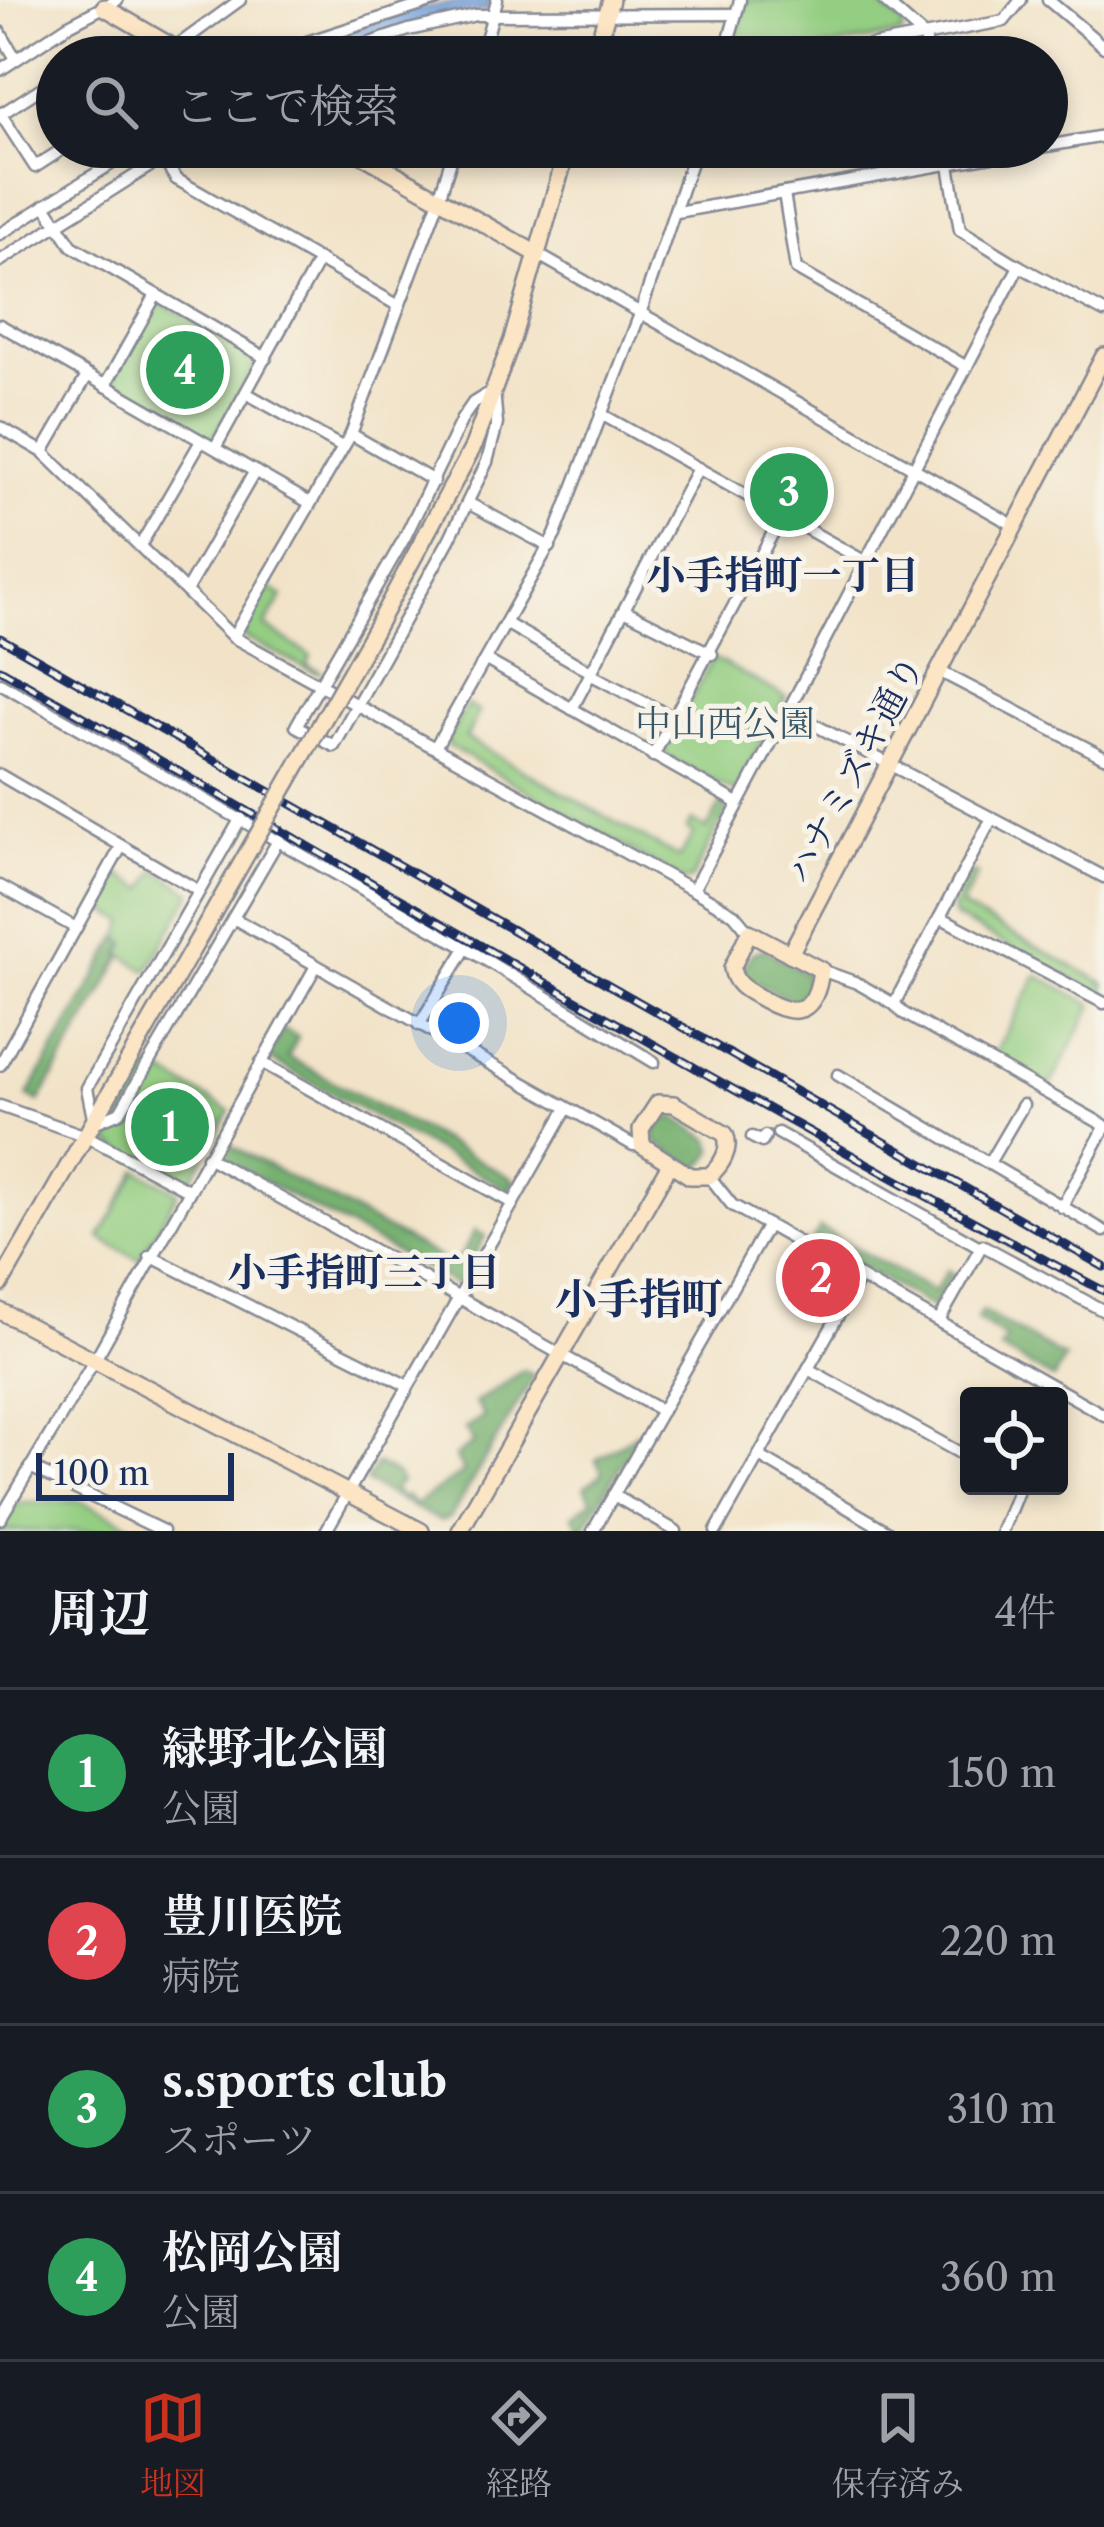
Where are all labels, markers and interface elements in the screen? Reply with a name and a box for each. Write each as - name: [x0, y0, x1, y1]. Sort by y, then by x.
- search box: [36, 36, 1068, 168]
- icon: search: [78, 69, 144, 135]
- text: ここで検索: [174, 78, 399, 134]
- pin: 4: [146, 325, 224, 415]
- pin: 3: [750, 447, 828, 537]
- district label: 小手指町一丁目: [646, 551, 920, 599]
- street label: ハナミズキ通り: [775, 647, 933, 891]
- park label: 中山西公園: [635, 701, 815, 745]
- your location: [429, 993, 489, 1053]
- pin: 1: [131, 1082, 209, 1172]
- pin: 2: [782, 1233, 860, 1323]
- district label: 小手指町三丁目: [227, 1248, 501, 1296]
- district label: 小手指町: [555, 1273, 723, 1325]
- map controls: [960, 1387, 1068, 1495]
- button: locate: [960, 1387, 1068, 1495]
- scale bar: [36, 1447, 234, 1500]
- text: 100 m: [54, 1453, 149, 1494]
- text: 周辺: [48, 1582, 150, 1644]
- text: 4件: [994, 1588, 1056, 1636]
- text: 緑野北公園: [162, 1720, 387, 1776]
- text: 1: [78, 1749, 96, 1797]
- text: 150 m: [947, 1749, 1056, 1797]
- text: 公園: [162, 1784, 240, 1832]
- text: 豊川医院: [162, 1888, 342, 1944]
- text: 2: [75, 1917, 99, 1965]
- text: 220 m: [940, 1917, 1056, 1965]
- text: 病院: [162, 1952, 240, 2000]
- text: s.sports club: [162, 2053, 447, 2109]
- text: 3: [76, 2085, 98, 2133]
- text: 310 m: [947, 2085, 1056, 2133]
- text: スポーツ: [162, 2116, 316, 2164]
- text: 松岡公園: [162, 2224, 342, 2280]
- text: 4: [75, 2253, 99, 2301]
- text: 360 m: [940, 2253, 1056, 2301]
- text: 公園: [162, 2288, 240, 2336]
- tab: 地図: [140, 2385, 206, 2504]
- tab: 経路: [486, 2385, 552, 2504]
- tab: 保存済み: [832, 2385, 964, 2504]

